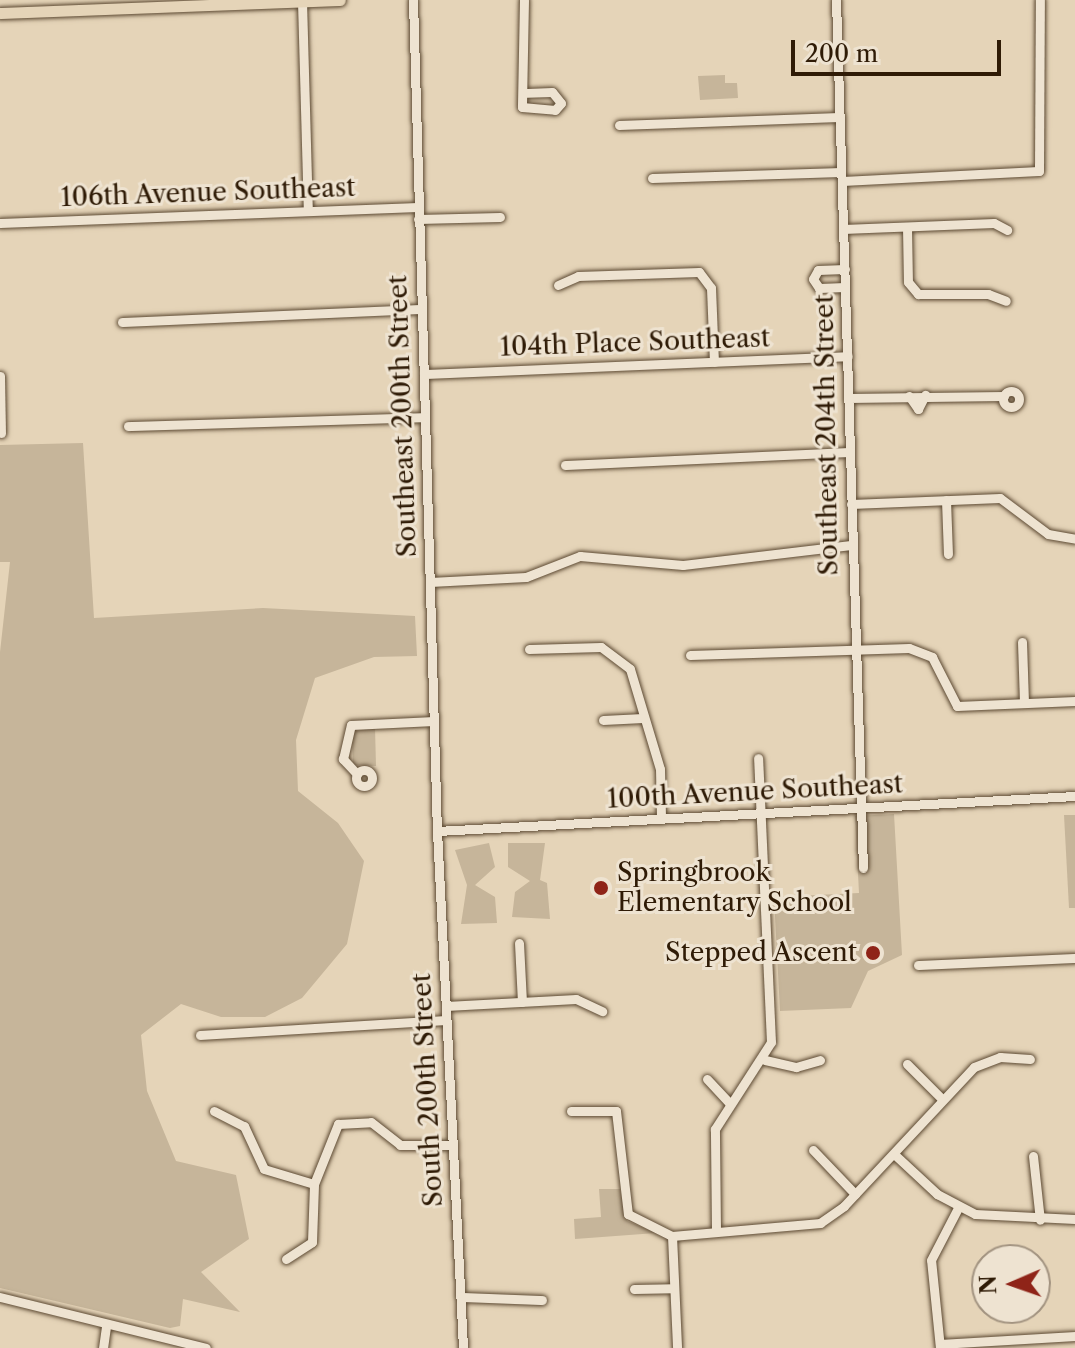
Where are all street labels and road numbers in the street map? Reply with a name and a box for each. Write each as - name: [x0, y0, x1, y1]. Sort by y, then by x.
- street label: 106th Avenue Southeast: [60, 172, 356, 214]
- street label: Southeast 200th Street: [382, 274, 424, 558]
- street label: Southeast 204th Street: [809, 294, 845, 576]
- street label: 104th Place Southeast: [499, 323, 771, 363]
- street label: 100th Avenue Southeast: [606, 769, 904, 815]
- street label: South 200th Street: [406, 972, 450, 1208]

